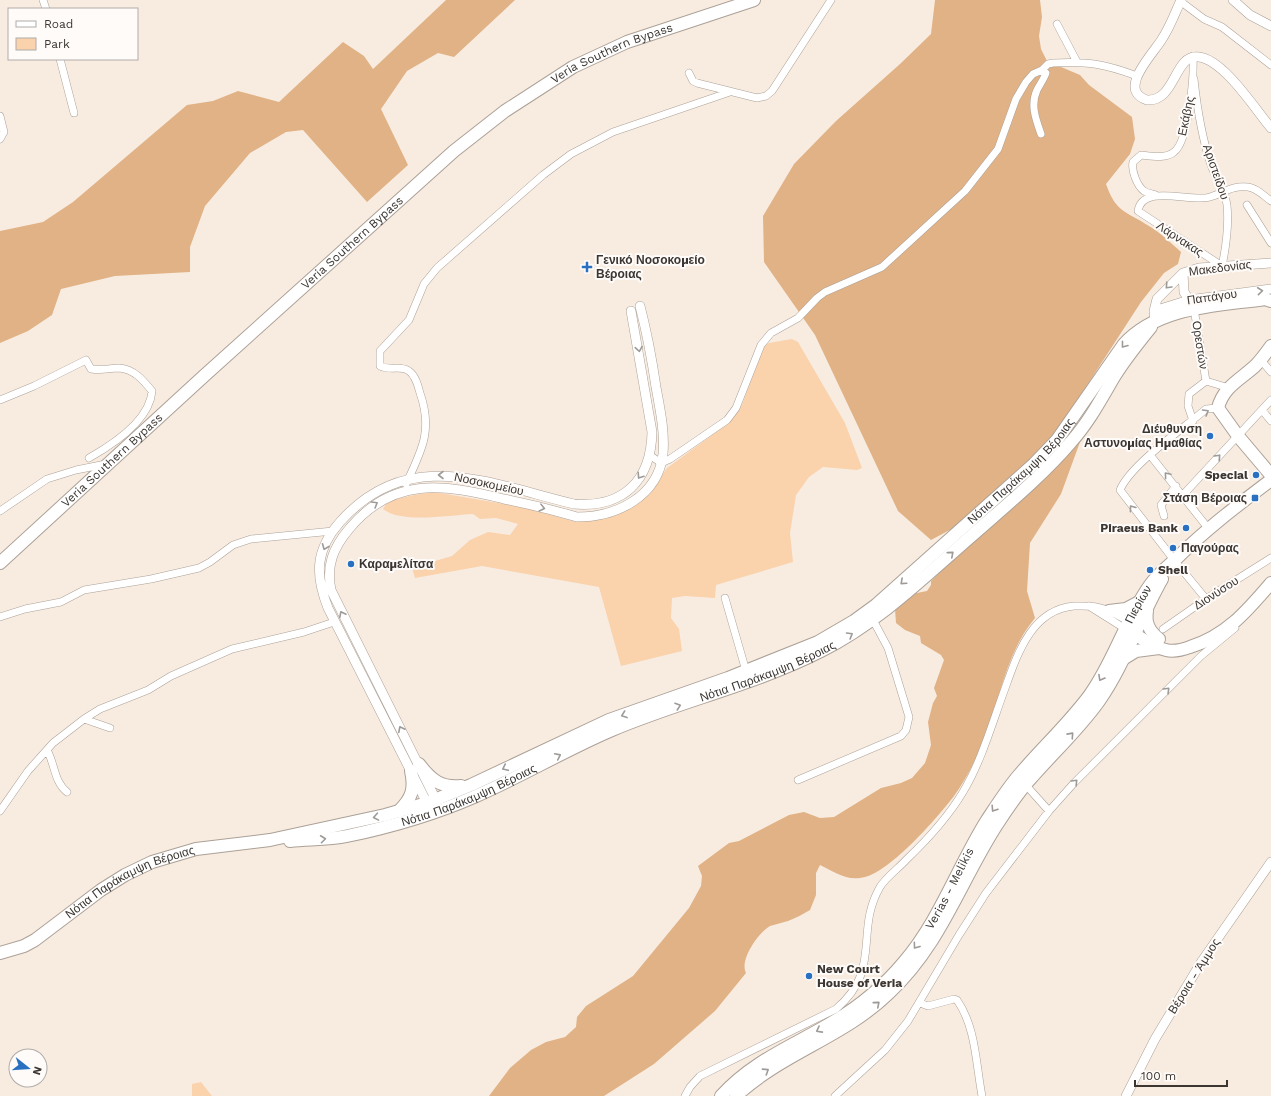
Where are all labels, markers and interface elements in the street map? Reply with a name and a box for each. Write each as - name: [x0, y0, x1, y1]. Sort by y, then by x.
- legend: [8, 8, 138, 60]
- text: Road: [44, 17, 73, 31]
- street label: Veria Southern Bypass: [548, 20, 674, 86]
- text: Park: [44, 37, 70, 51]
- street label: Εκάβης: [1175, 95, 1197, 137]
- street label: Αριστείδου: [1200, 143, 1232, 201]
- street label: Veria Southern Bypass: [298, 193, 406, 292]
- street label: Λάρνακας: [1154, 219, 1206, 259]
- place label: Γενικό Νοσοκομείο Βέροιας: [596, 253, 705, 281]
- street label: Μακεδονίας: [1188, 257, 1252, 279]
- marker: Γενικό Νοσοκομείο Βέροιας: [581, 261, 593, 273]
- one-way arrow: [1165, 281, 1173, 289]
- one-way arrow: [1257, 286, 1264, 295]
- street label: Παπάγου: [1186, 287, 1238, 307]
- street label: Ορεστών: [1189, 320, 1211, 370]
- one-way arrow: [1121, 340, 1128, 347]
- one-way arrow: [634, 346, 643, 352]
- one-way arrow: [1202, 409, 1209, 416]
- street label: Veria Southern Bypass: [59, 410, 165, 510]
- street label: Νότια Παράκαμψη Βέροιας: [965, 415, 1077, 527]
- place label: Διέυθυνση Αστυνομίας Ημαθίας: [1084, 422, 1202, 450]
- marker: Διέυθυνση Αστυνομίας Ημαθίας: [1205, 431, 1215, 441]
- one-way arrow: [1213, 454, 1221, 462]
- place label: Special: [1205, 468, 1248, 482]
- street label: Νοσοκομείου: [453, 470, 525, 498]
- marker: Special: [1251, 470, 1261, 480]
- one-way arrow: [438, 471, 444, 479]
- one-way arrow: [638, 471, 645, 478]
- one-way arrow: [1164, 473, 1171, 480]
- place label: Στάση Βέροιας: [1163, 491, 1247, 505]
- marker: Στάση Βέροιας: [1250, 493, 1260, 503]
- one-way arrow: [371, 502, 378, 509]
- one-way arrow: [539, 503, 545, 511]
- one-way arrow: [1130, 505, 1137, 512]
- place label: Piraeus Bank: [1100, 521, 1179, 535]
- marker: Piraeus Bank: [1181, 523, 1191, 533]
- place label: Παγούρας: [1181, 541, 1239, 555]
- one-way arrow: [321, 543, 329, 550]
- marker: Παγούρας: [1168, 543, 1178, 553]
- one-way arrow: [946, 551, 954, 558]
- place label: Καραμελίτσα: [359, 557, 434, 571]
- marker: Καραμελίτσα: [346, 559, 356, 569]
- place label: Shell: [1158, 563, 1188, 577]
- marker: Shell: [1145, 565, 1155, 575]
- street label: Διονύσου: [1191, 573, 1241, 613]
- one-way arrow: [900, 577, 907, 584]
- street label: Πιερίων: [1122, 583, 1155, 626]
- one-way arrow: [340, 610, 347, 618]
- one-way arrow: [846, 633, 853, 640]
- street label: Νότια Παράκαμψη Βέροιας: [698, 638, 838, 705]
- one-way arrow: [1098, 674, 1105, 681]
- one-way arrow: [1162, 687, 1170, 695]
- one-way arrow: [675, 703, 682, 711]
- one-way arrow: [620, 710, 627, 718]
- one-way arrow: [399, 726, 406, 734]
- one-way arrow: [1066, 732, 1073, 740]
- one-way arrow: [554, 753, 562, 761]
- street label: Νότια Παράκαμψη Βέροιας: [400, 761, 539, 829]
- one-way arrow: [502, 763, 509, 771]
- one-way arrow: [1070, 779, 1078, 787]
- one-way arrow: [992, 805, 999, 812]
- one-way arrow: [373, 812, 379, 820]
- one-way arrow: [320, 835, 326, 844]
- street label: Νότια Παράκαμψη Βέροιας: [63, 843, 196, 921]
- street label: Verias - Melikis: [922, 845, 977, 932]
- street label: Βέροια - Άμμος: [1165, 936, 1223, 1016]
- one-way arrow: [914, 941, 921, 948]
- place label: New Court House of Veria: [817, 962, 902, 990]
- marker: New Court House of Veria: [804, 971, 814, 981]
- one-way arrow: [872, 1002, 880, 1009]
- one-way arrow: [815, 1025, 823, 1033]
- north arrow: [8, 1048, 48, 1088]
- scale bar: [1135, 1062, 1227, 1088]
- text: N: [30, 1065, 44, 1077]
- one-way arrow: [762, 1069, 769, 1076]
- text: 100 m: [1141, 1069, 1176, 1083]

